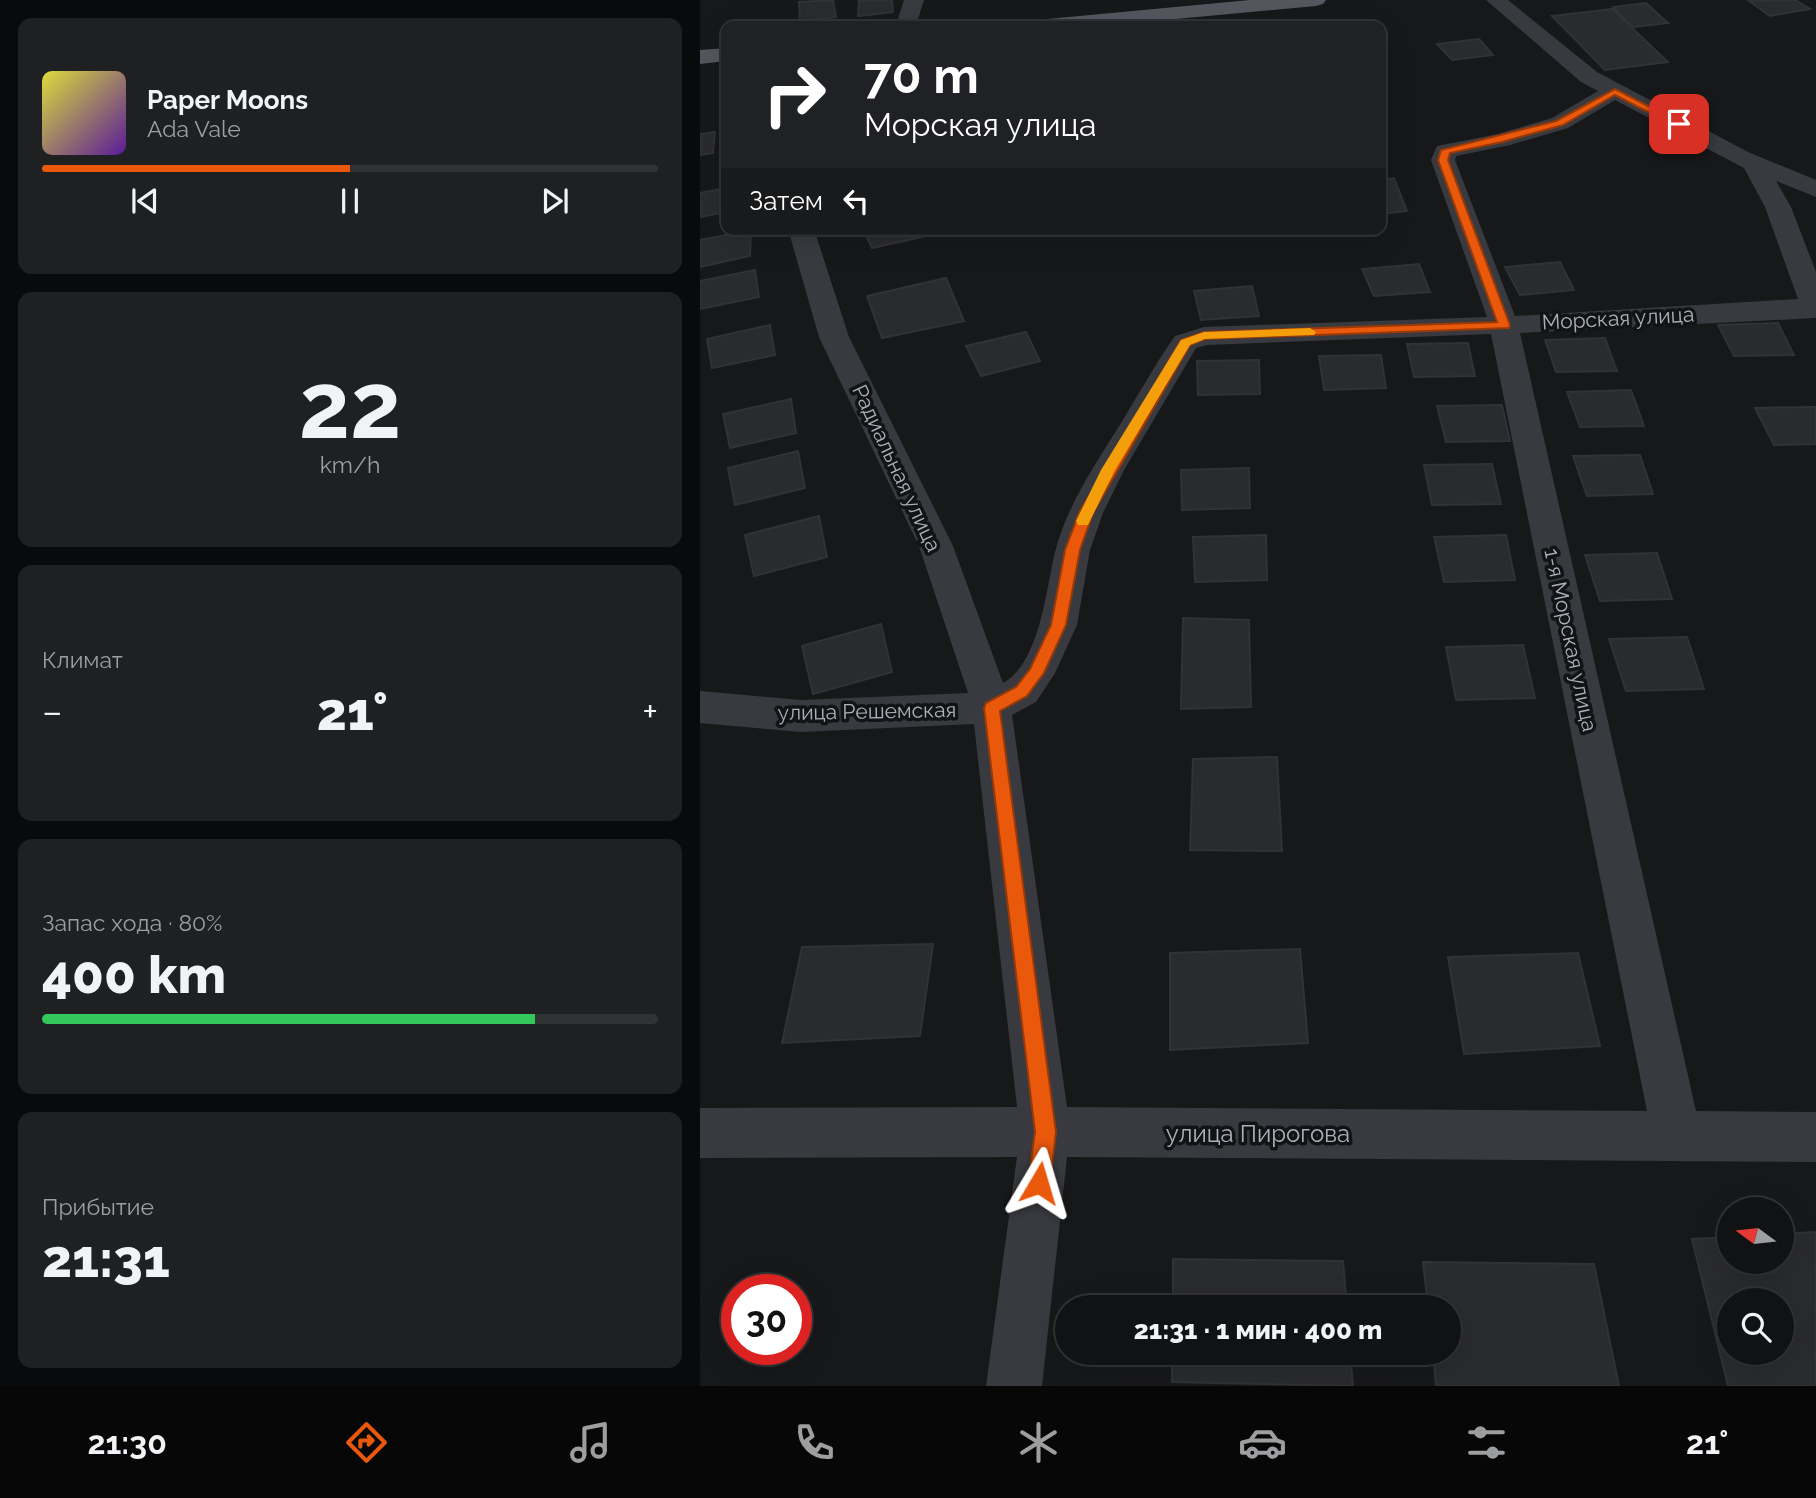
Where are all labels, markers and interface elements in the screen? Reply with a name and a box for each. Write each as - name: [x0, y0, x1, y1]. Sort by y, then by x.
- text: 70 m: [864, 47, 979, 104]
- icon: right: [749, 49, 840, 140]
- text: Paper Moons: [147, 85, 308, 115]
- pin: [1649, 94, 1709, 154]
- icon: arrive: [1660, 105, 1698, 143]
- text: Морская улица: [864, 106, 1097, 143]
- text: Ada Vale: [147, 115, 241, 142]
- icon: previous: [126, 182, 164, 220]
- icon: pause: [331, 182, 369, 220]
- icon: next: [536, 182, 574, 220]
- icon: left: [837, 182, 875, 220]
- text: Затем: [749, 186, 823, 216]
- street label: Морская улица: [1541, 302, 1695, 334]
- text: 22: [299, 352, 401, 459]
- street label: Радиальная улица: [847, 380, 947, 556]
- text: km/h: [320, 451, 380, 478]
- street label: 1-я Морская улица: [1539, 546, 1603, 734]
- text: Климат: [42, 646, 123, 673]
- text: 21°: [317, 681, 388, 742]
- text: −: [42, 689, 62, 734]
- text: +: [642, 689, 658, 734]
- street label: улица Решемская: [777, 697, 957, 725]
- text: Запас хода · 80%: [42, 909, 223, 936]
- text: 400 km: [42, 944, 226, 1005]
- street label: улица Пирогова: [1166, 1119, 1350, 1148]
- position arrow: [1002, 1146, 1076, 1220]
- text: Прибытие: [42, 1193, 154, 1220]
- north arrow: [1717, 1197, 1794, 1274]
- map controls: [1717, 1197, 1794, 1365]
- text: 21:31: [42, 1228, 170, 1289]
- speed limit sign: 30: [721, 1274, 812, 1365]
- button: search: [1717, 1288, 1794, 1365]
- text: 21:31 · 1 мин · 400 m: [1134, 1315, 1382, 1345]
- icon: directions: [342, 1418, 391, 1467]
- icon: music: [566, 1418, 615, 1467]
- icon: phone: [790, 1418, 839, 1467]
- icon: climate: [1014, 1418, 1063, 1467]
- icon: car: [1238, 1418, 1287, 1467]
- icon: filters: [1462, 1418, 1511, 1467]
- text: 21:30: [88, 1424, 167, 1461]
- text: 21°: [1686, 1424, 1728, 1461]

